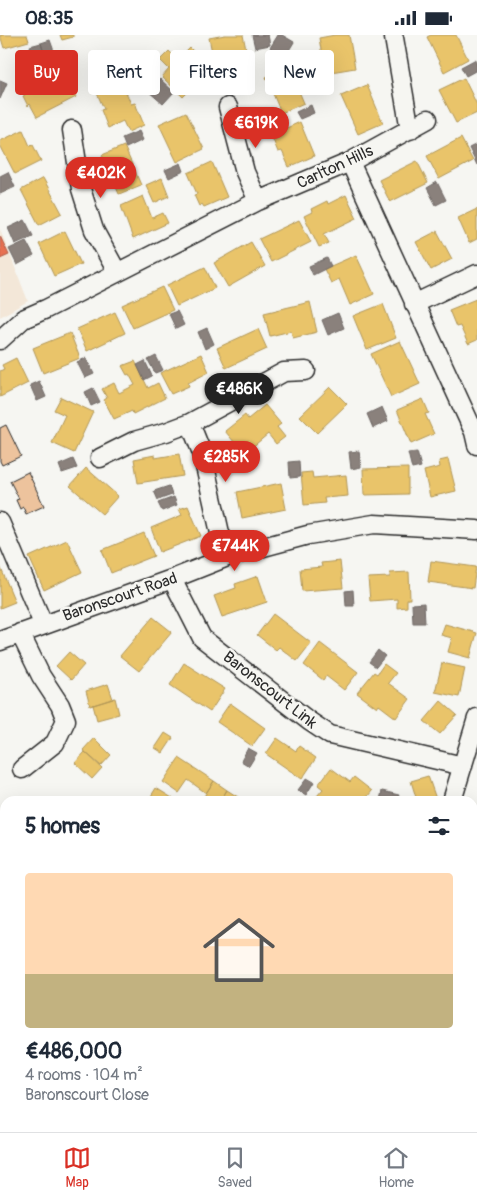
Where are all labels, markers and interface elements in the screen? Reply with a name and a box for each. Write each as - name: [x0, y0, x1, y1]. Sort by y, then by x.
- text: 08:35: [25, 6, 74, 30]
- chip: Buy: [15, 50, 78, 95]
- chip: Rent: [88, 50, 160, 95]
- chip: Filters: [170, 50, 255, 95]
- chip: New: [265, 50, 334, 95]
- pin: €619K: [221, 107, 291, 149]
- text: €619K: [234, 113, 278, 133]
- street label: Carlton Hills: [294, 141, 376, 193]
- pin: €402K: [66, 156, 136, 199]
- text: €402K: [76, 163, 126, 183]
- pin: €486K: [204, 373, 274, 415]
- text: €486K: [216, 379, 262, 399]
- pin: €285K: [191, 441, 261, 483]
- text: €285K: [203, 447, 249, 467]
- pin: €744K: [200, 529, 270, 572]
- text: €744K: [211, 536, 259, 556]
- street label: Baronscourt Road: [60, 568, 180, 626]
- street label: Baronscourt Link: [219, 647, 321, 733]
- icon: filters: [425, 812, 453, 840]
- text: 5 homes: [25, 813, 100, 840]
- icon: home: [194, 905, 284, 995]
- text: €486,000: [25, 1038, 122, 1065]
- text: 4 rooms · 104 m²: [25, 1065, 143, 1085]
- text: Baronscourt Close: [25, 1085, 149, 1105]
- tab: Map: [63, 1144, 91, 1191]
- tab: Saved: [217, 1144, 252, 1191]
- tab: Home: [379, 1144, 414, 1191]

